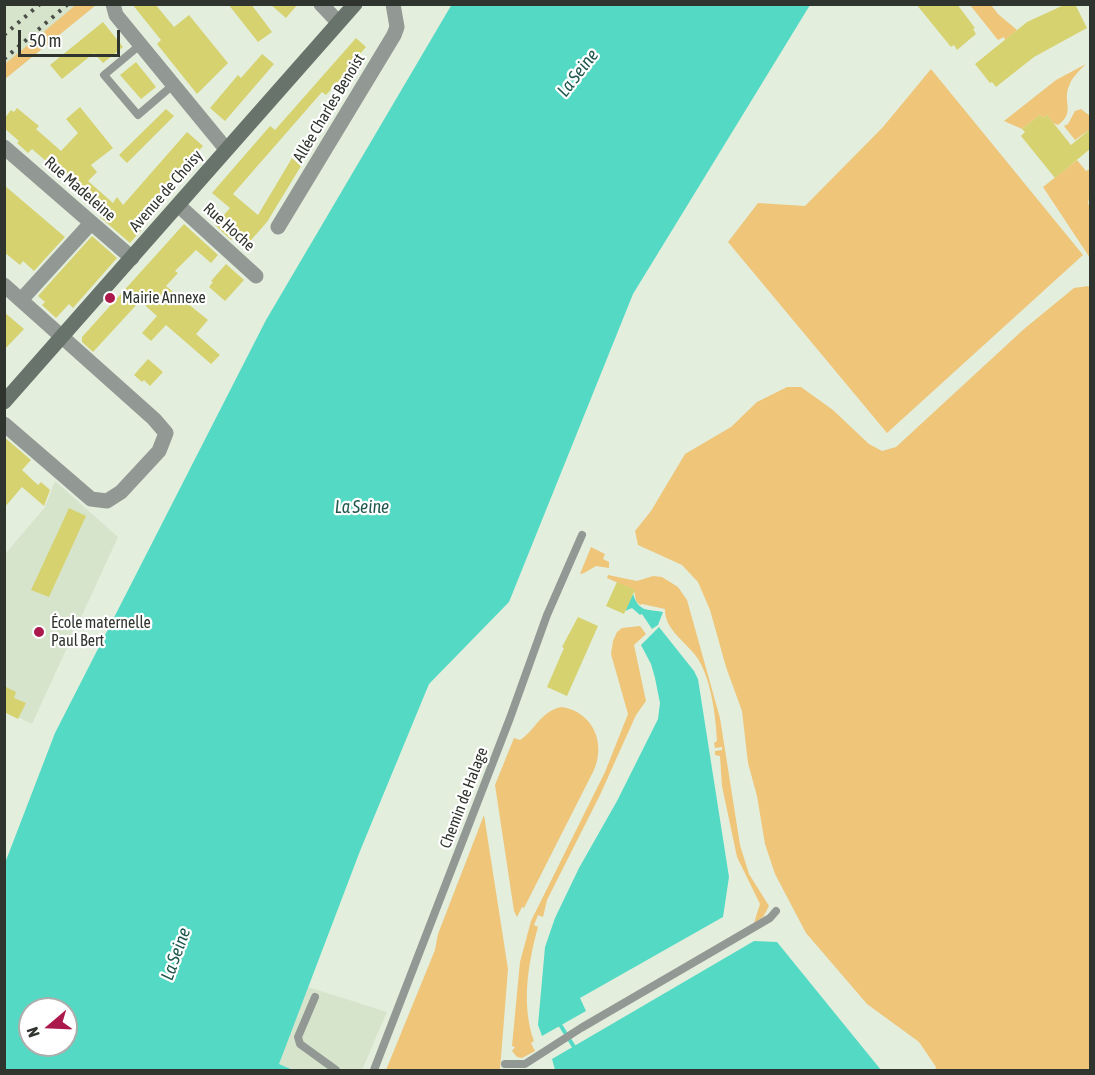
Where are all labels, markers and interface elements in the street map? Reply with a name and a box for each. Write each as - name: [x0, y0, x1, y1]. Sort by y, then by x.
- scale bar: [21, 18, 123, 56]
- text: 50 m: [29, 30, 61, 51]
- water label: La Seine: [553, 45, 603, 101]
- street label: Allée Charles Benoist: [289, 50, 369, 166]
- street label: Avenue de Choisy: [125, 146, 207, 236]
- street label: Rue Madeleine: [40, 153, 120, 225]
- street label: Rue Hoche: [199, 199, 259, 255]
- place label: Mairie Annexe: [122, 288, 206, 308]
- marker: Mairie Annexe: [103, 291, 117, 305]
- water label: La Seine: [335, 496, 389, 518]
- place label: École maternelle Paul Bert: [51, 613, 151, 651]
- marker: École maternelle Paul Bert: [32, 625, 46, 639]
- street label: Chemin de Halage: [436, 745, 492, 851]
- water label: La Seine: [157, 925, 195, 983]
- north arrow: [18, 997, 78, 1057]
- text: N: [23, 1025, 43, 1040]

